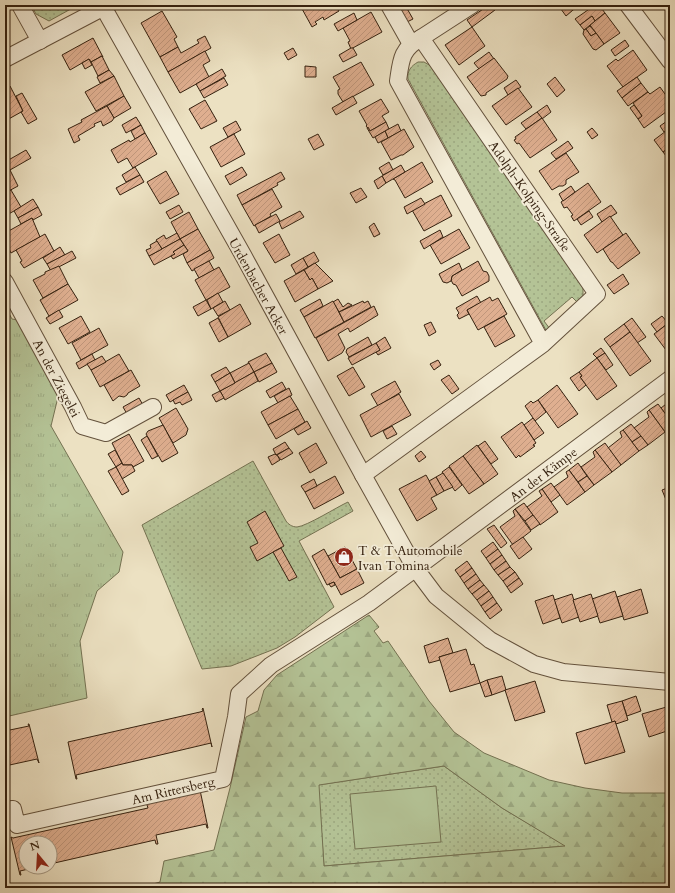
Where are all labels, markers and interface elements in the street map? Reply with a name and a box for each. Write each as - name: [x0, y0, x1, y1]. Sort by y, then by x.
- street label: Adolph-Kolping-Straße: [484, 137, 574, 256]
- street label: Urdenbacher Acker: [224, 235, 292, 338]
- street label: An der Ziegelei: [28, 336, 84, 421]
- street label: An der Kämpe: [506, 443, 581, 506]
- place label: T & T Automobile Ivan Tomina: [358, 542, 463, 575]
- shop icon: T & T Automobile Ivan Tomina: [333, 546, 355, 568]
- street label: Am Rittersberg: [130, 773, 217, 809]
- north arrow: [18, 835, 58, 875]
- text: N: [28, 837, 42, 855]

